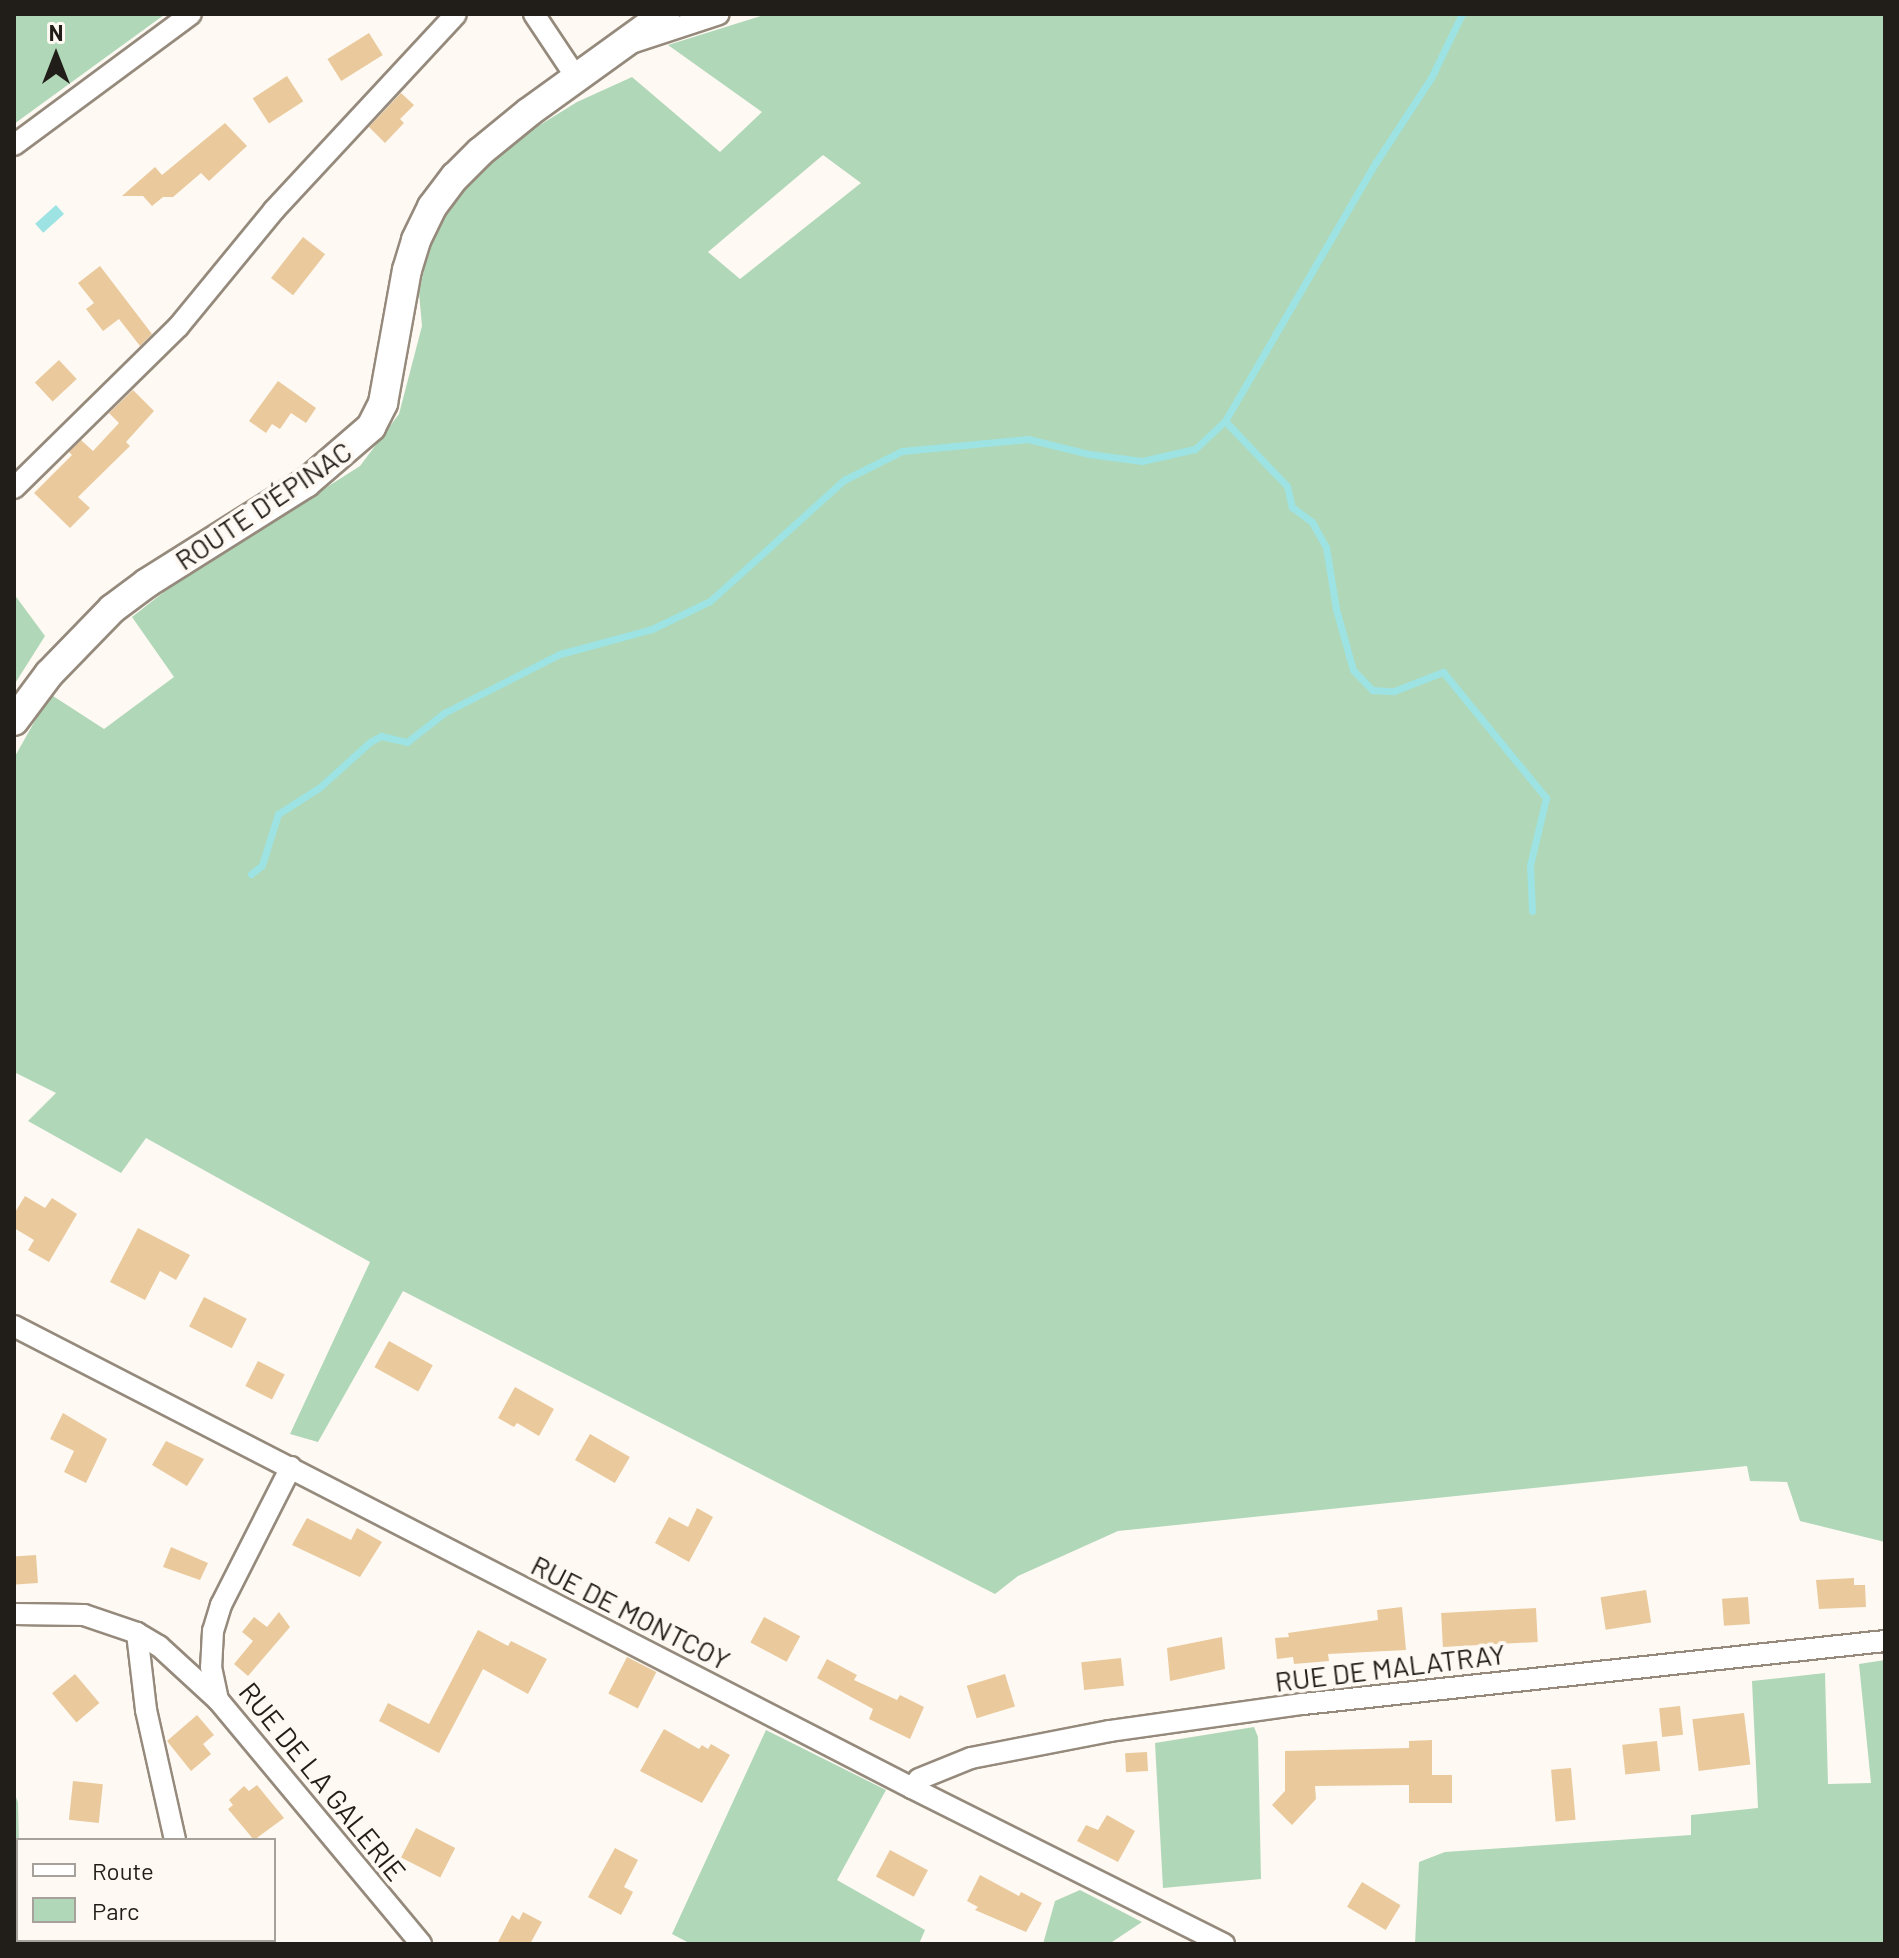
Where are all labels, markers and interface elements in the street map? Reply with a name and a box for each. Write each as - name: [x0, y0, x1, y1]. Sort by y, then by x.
- north arrow: [16, 16, 96, 96]
- text: N: [49, 19, 63, 45]
- street label: ROUTE D'ÉPINAC: [168, 434, 358, 576]
- street label: RUE DE MONTCOY: [526, 1547, 736, 1677]
- street label: RUE DE MALATRAY: [1273, 1636, 1507, 1698]
- street label: RUE DE LA GALERIE: [233, 1675, 413, 1887]
- legend: [16, 1838, 276, 1942]
- text: Route: [92, 1856, 154, 1885]
- text: Parc: [92, 1896, 140, 1925]

